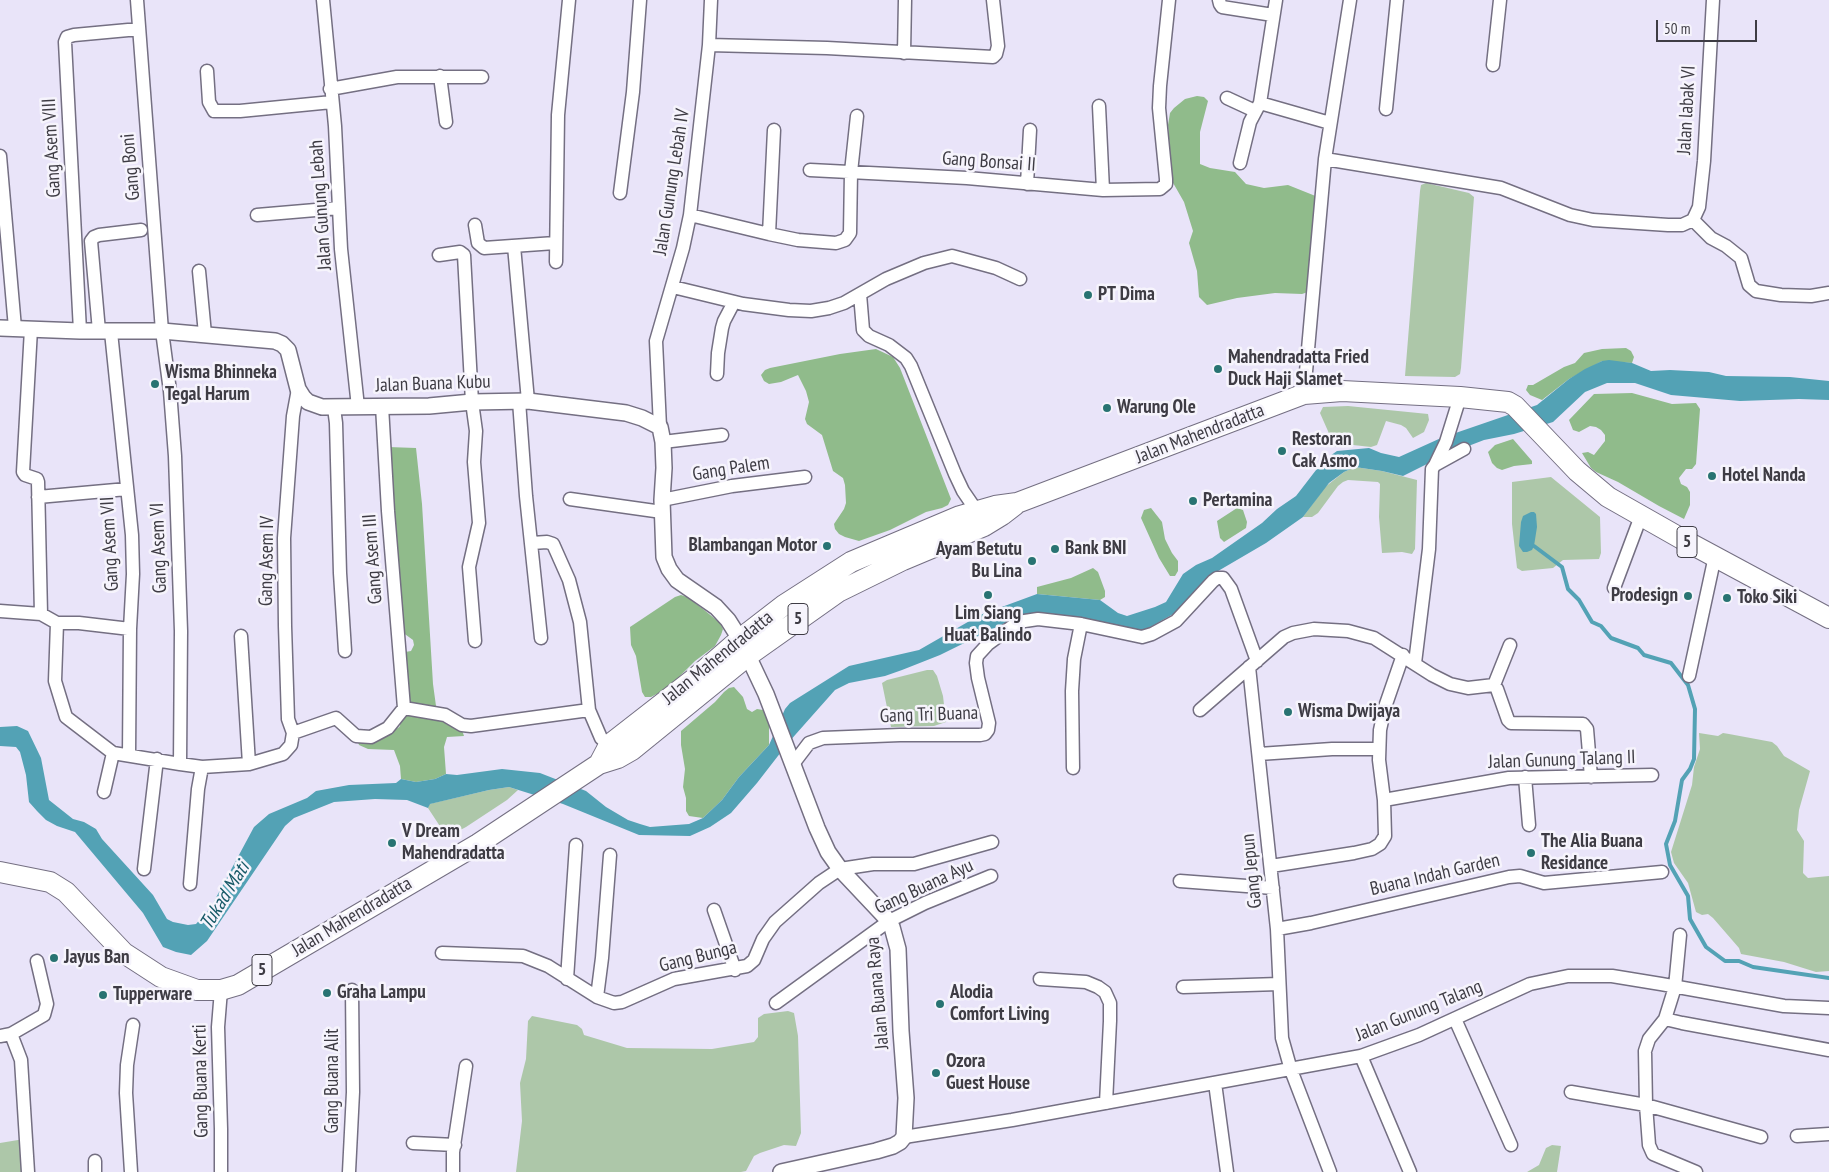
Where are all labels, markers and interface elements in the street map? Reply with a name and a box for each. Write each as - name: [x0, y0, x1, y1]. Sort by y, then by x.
- scale bar: [1659, 10, 1760, 42]
- text: 50 m: [1664, 19, 1690, 38]
- street label: Jalan labak VI: [1673, 65, 1701, 155]
- street label: Gang Asem VIII: [38, 98, 66, 198]
- street label: Jalan Gunung Lebah IV: [649, 107, 695, 257]
- street label: Gang Boni: [117, 133, 145, 201]
- street label: Jalan Gunung Lebah: [305, 139, 337, 271]
- street label: Gang Bonsai II: [941, 147, 1037, 177]
- place label: PT Dima: [1098, 284, 1155, 306]
- marker: PT Dima: [1082, 289, 1094, 301]
- place label: Mahendradatta Fried Duck Haji Slamet: [1228, 347, 1369, 391]
- place label: Wisma Bhinneka Tegal Harum: [165, 362, 277, 406]
- marker: Mahendradatta Fried Duck Haji Slamet: [1212, 363, 1224, 375]
- street label: Jalan Buana Kubu: [375, 371, 491, 397]
- marker: Wisma Bhinneka Tegal Harum: [149, 378, 161, 390]
- place label: Warung Ole: [1117, 397, 1196, 419]
- street label: Jalan Mahendradatta: [1133, 399, 1267, 469]
- marker: Warung Ole: [1101, 402, 1113, 414]
- place label: Restoran Cak Asmo: [1292, 429, 1357, 473]
- marker: Restoran Cak Asmo: [1276, 445, 1288, 457]
- street label: Gang Palem: [691, 452, 771, 486]
- place label: Hotel Nanda: [1722, 465, 1806, 487]
- marker: Hotel Nanda: [1706, 470, 1718, 482]
- place label: Pertamina: [1203, 490, 1272, 512]
- marker: Pertamina: [1187, 495, 1199, 507]
- street label: Gang Asem VII: [96, 496, 124, 592]
- street label: Gang Asem VI: [146, 502, 172, 594]
- street label: Gang Asem III: [358, 513, 388, 605]
- street label: Gang Asem IV: [255, 516, 279, 606]
- road number: 5: [1677, 526, 1697, 558]
- place label: Blambangan Motor: [689, 535, 817, 557]
- place label: Bank BNI: [1065, 538, 1127, 560]
- place label: Ayam Betutu Bu Lina: [936, 539, 1022, 583]
- marker: Blambangan Motor: [821, 540, 833, 552]
- marker: Bank BNI: [1049, 543, 1061, 555]
- marker: Ayam Betutu Bu Lina: [1026, 555, 1038, 567]
- place label: Prodesign: [1611, 585, 1678, 607]
- place label: Toko Siki: [1737, 587, 1797, 609]
- marker: Lim Siang Huat Balindo: [982, 589, 994, 601]
- marker: Prodesign: [1682, 590, 1694, 602]
- marker: Toko Siki: [1721, 592, 1733, 604]
- place label: Lim Siang Huat Balindo: [944, 603, 1032, 647]
- road number: 5: [788, 604, 808, 634]
- street label: Jalan Mahendradatta: [658, 606, 778, 710]
- place label: Wisma Dwijaya: [1298, 701, 1400, 723]
- street label: Gang Tri Buana: [879, 702, 979, 728]
- marker: Wisma Dwijaya: [1282, 706, 1294, 718]
- street label: Jalan Gunung Talang II: [1488, 746, 1636, 774]
- place label: V Dream Mahendradatta: [402, 821, 505, 865]
- place label: The Alia Buana Residance: [1541, 831, 1643, 875]
- street label: Gang Jepun: [1237, 833, 1267, 909]
- marker: V Dream Mahendradatta: [386, 837, 398, 849]
- marker: The Alia Buana Residance: [1525, 847, 1537, 859]
- street label: Buana Indah Garden: [1368, 849, 1502, 901]
- street label: Gang Buana Ayu: [871, 854, 977, 920]
- water label: Tukad Mati: [195, 858, 255, 934]
- street label: Jalan Mahendradatta: [288, 872, 416, 962]
- street label: Gang Bunga: [657, 936, 739, 978]
- street label: Jalan Buana Raya: [862, 936, 894, 1050]
- place label: Jayus Ban: [64, 947, 130, 969]
- marker: Jayus Ban: [48, 952, 60, 964]
- road number: 5: [252, 954, 272, 986]
- street label: Jalan Gunung Talang: [1352, 975, 1486, 1047]
- place label: Graha Lampu: [337, 982, 426, 1004]
- place label: Alodia Comfort Living: [950, 982, 1049, 1026]
- place label: Tupperware: [113, 984, 192, 1006]
- marker: Graha Lampu: [321, 987, 333, 999]
- marker: Tupperware: [97, 989, 109, 1001]
- marker: Alodia Comfort Living: [934, 998, 946, 1010]
- street label: Gang Buana Kerti: [189, 1024, 213, 1138]
- street label: Gang Buana Alit: [322, 1028, 344, 1134]
- place label: Ozora Guest House: [946, 1051, 1030, 1095]
- marker: Ozora Guest House: [930, 1067, 942, 1079]

